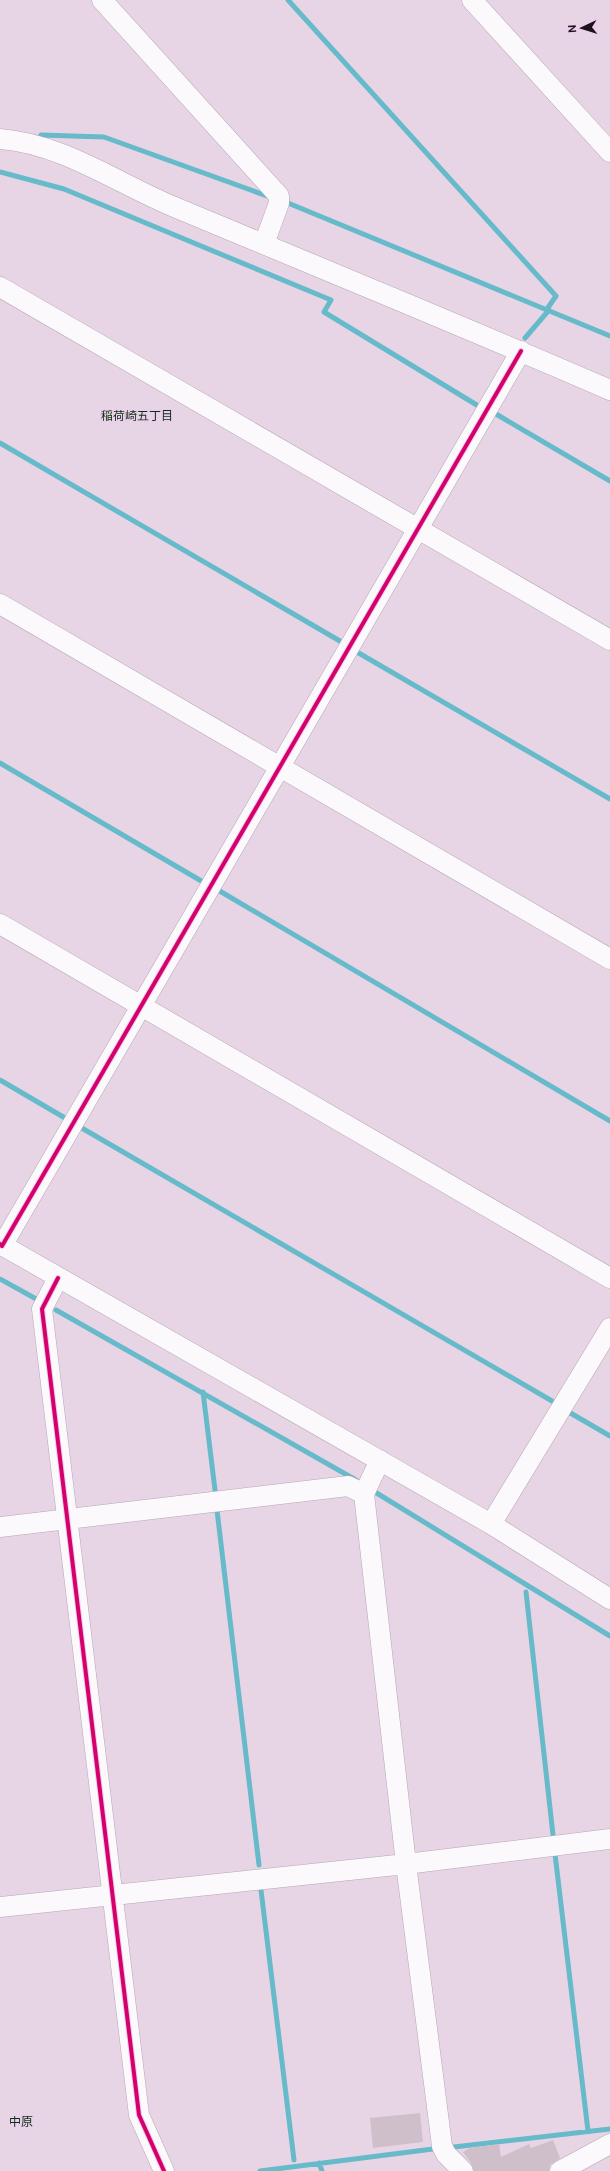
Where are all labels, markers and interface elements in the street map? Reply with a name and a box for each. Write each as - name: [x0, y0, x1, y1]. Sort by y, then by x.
- north arrow: [562, 8, 602, 48]
- text: N: [565, 24, 579, 33]
- district label: 稲荷崎五丁目: [101, 408, 173, 424]
- district label: 中原: [9, 2114, 33, 2130]

